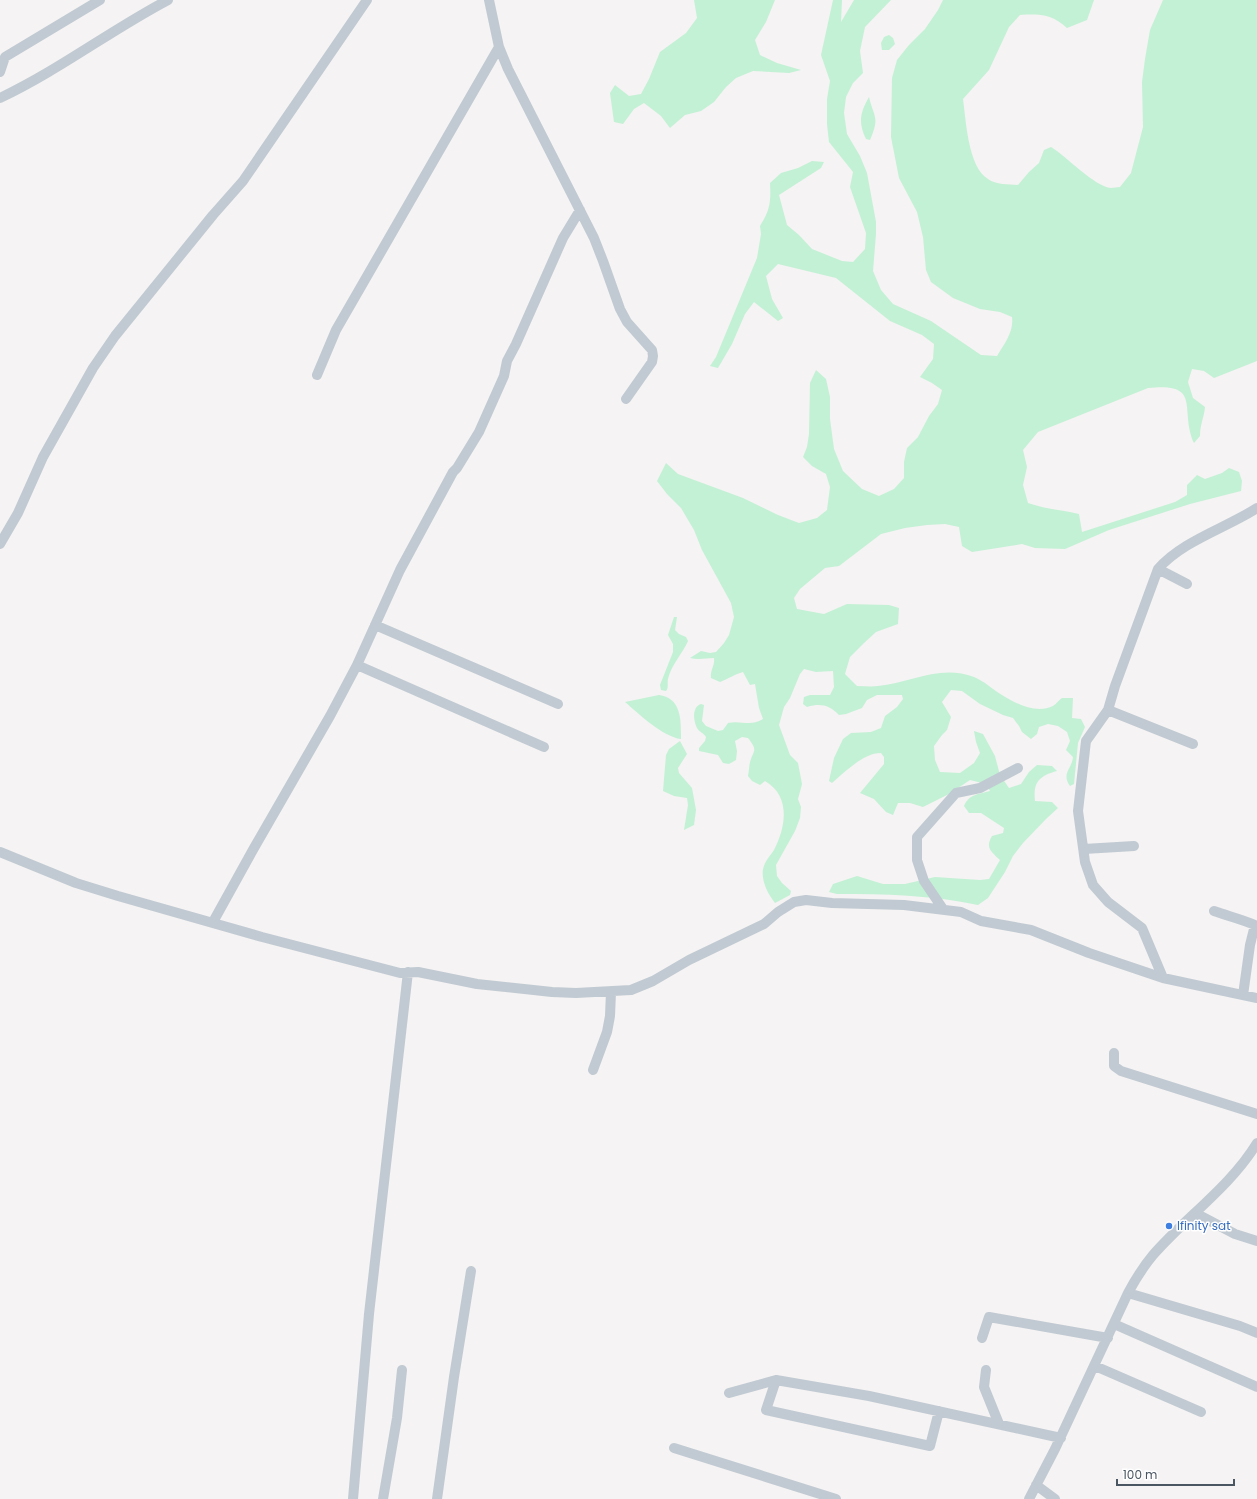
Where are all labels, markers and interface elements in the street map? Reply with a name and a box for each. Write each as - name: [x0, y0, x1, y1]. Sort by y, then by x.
- place label: Ifinity sat: [1177, 1217, 1231, 1234]
- marker: Ifinity sat: [1164, 1221, 1174, 1231]
- scale bar: [1117, 1461, 1234, 1487]
- text: 100 m: [1123, 1466, 1157, 1483]

